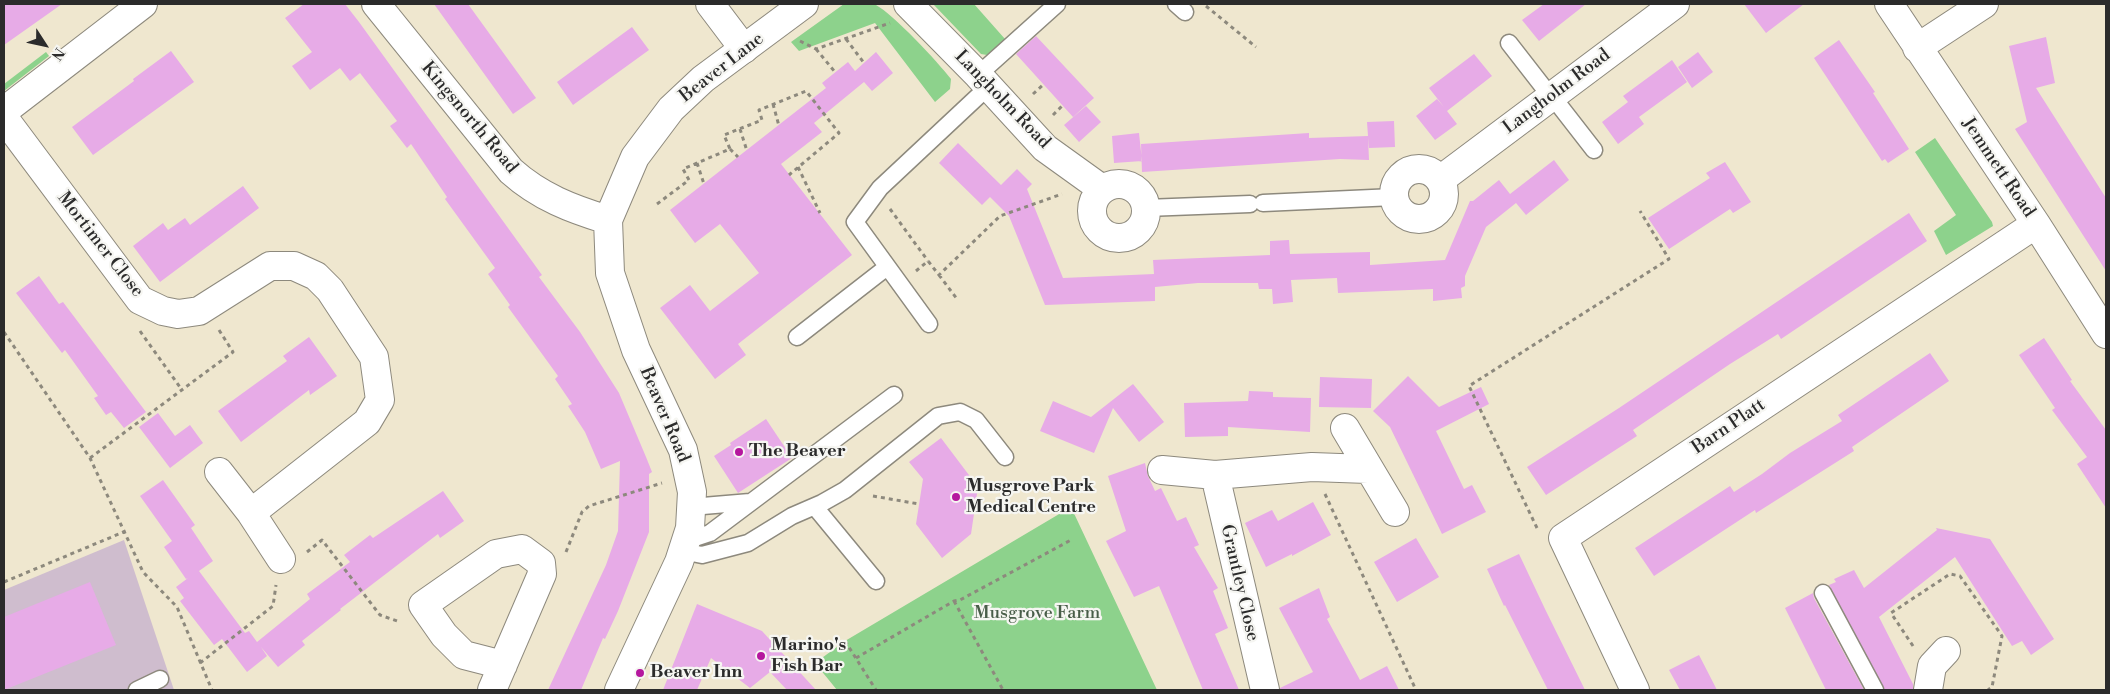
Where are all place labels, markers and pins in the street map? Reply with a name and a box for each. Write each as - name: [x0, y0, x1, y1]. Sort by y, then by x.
- place label: The Beaver: [749, 441, 846, 463]
- marker: The Beaver: [733, 446, 745, 458]
- place label: Musgrove Park Medical Centre: [966, 476, 1096, 518]
- marker: Musgrove Park Medical Centre: [950, 491, 962, 503]
- place label: Marino's Fish Bar: [771, 635, 846, 678]
- marker: Marino's Fish Bar: [755, 650, 767, 662]
- place label: Beaver Inn: [650, 662, 742, 684]
- marker: Beaver Inn: [634, 667, 646, 679]

